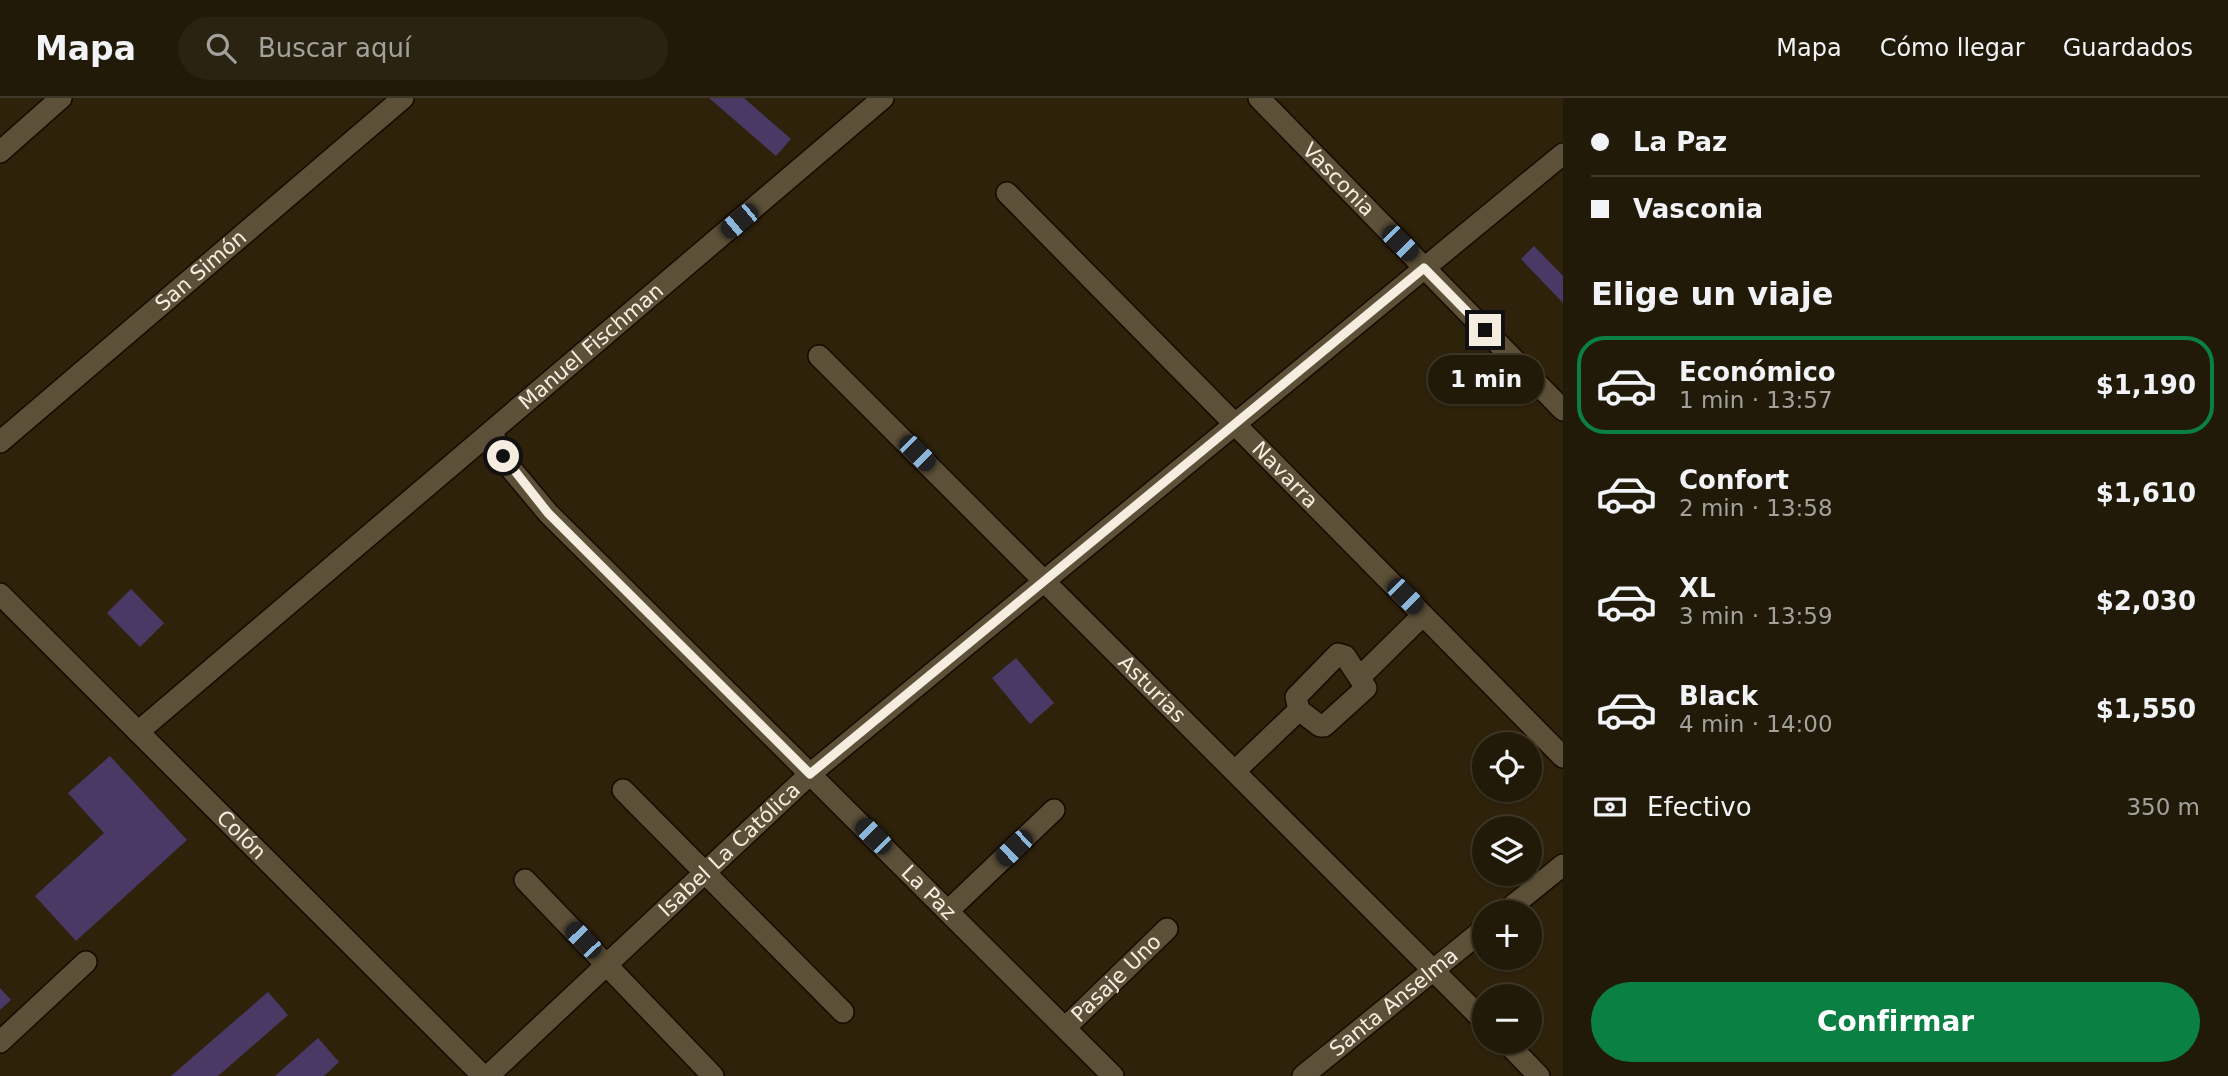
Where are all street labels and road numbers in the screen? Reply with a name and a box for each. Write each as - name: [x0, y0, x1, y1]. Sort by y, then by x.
- street label: Vasconia: [1298, 138, 1380, 221]
- street label: San Simón: [150, 225, 251, 316]
- street label: Manuel Fischman: [514, 278, 668, 414]
- street label: Navarra: [1247, 437, 1323, 513]
- street label: Asturias: [1113, 650, 1191, 728]
- street label: Isabel La Católica: [654, 778, 805, 922]
- street label: Colón: [212, 805, 271, 864]
- street label: La Paz: [897, 860, 961, 925]
- street label: Pasaje Uno: [1066, 929, 1166, 1027]
- street label: Santa Anselma: [1325, 943, 1463, 1061]

